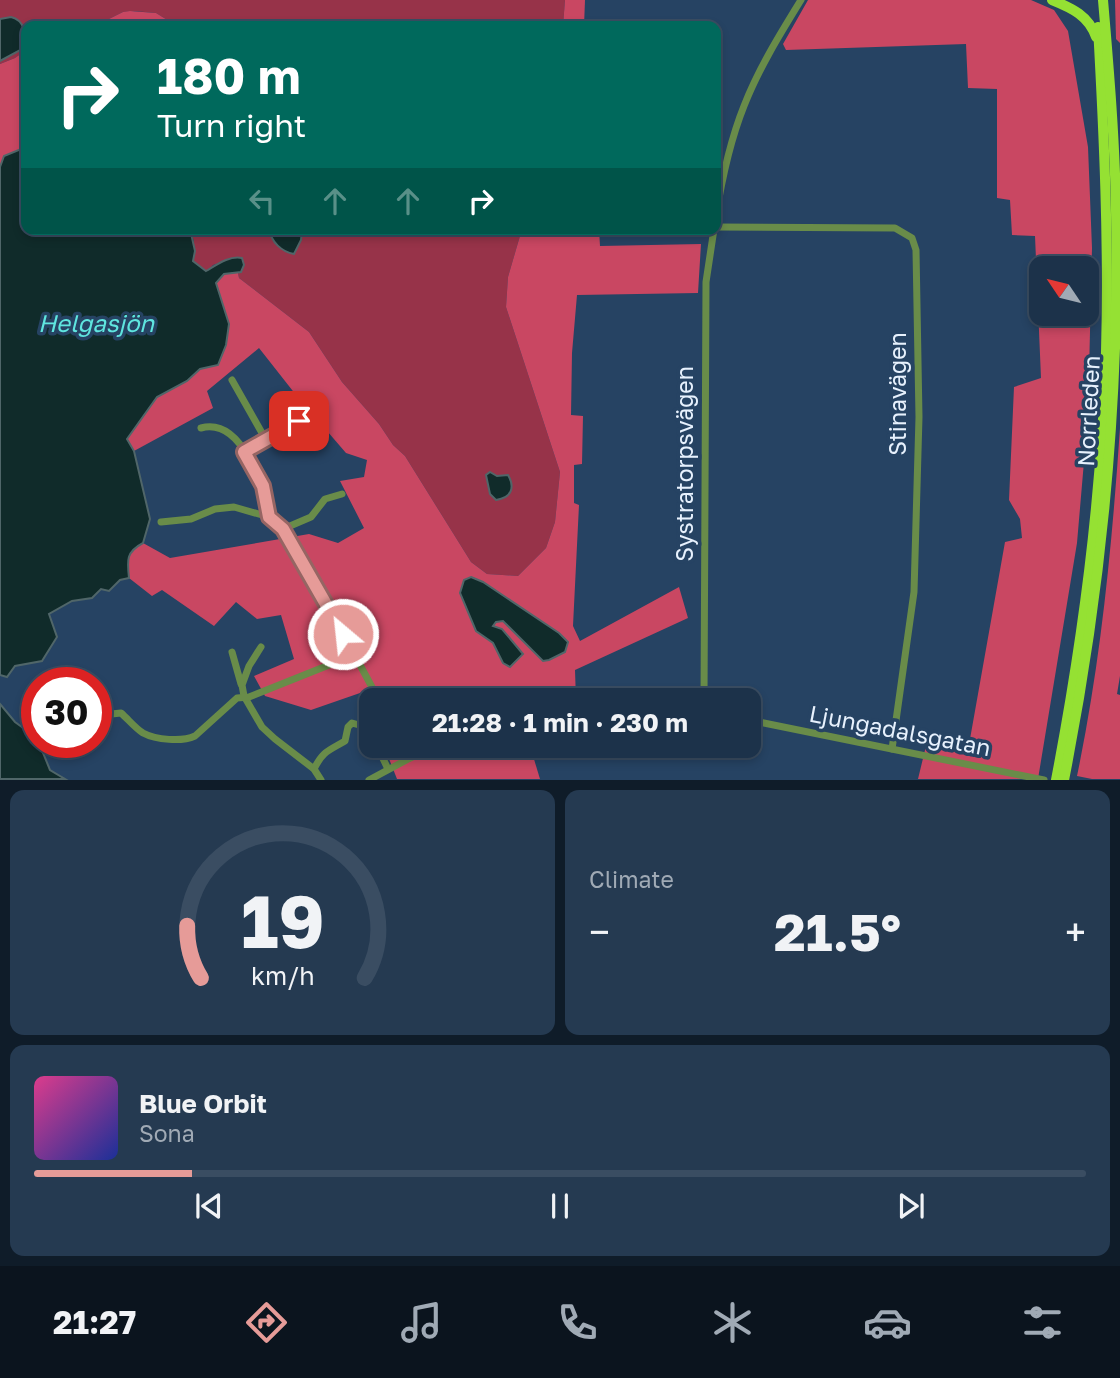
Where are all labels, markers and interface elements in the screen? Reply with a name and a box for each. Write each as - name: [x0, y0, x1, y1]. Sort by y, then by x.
- text: 180 m: [157, 46, 301, 105]
- icon: right: [42, 49, 133, 140]
- text: Turn right: [157, 106, 306, 144]
- icon: left: [243, 182, 281, 220]
- icon: ahead: [316, 182, 354, 220]
- icon: ahead: [389, 182, 427, 220]
- icon: right: [462, 182, 500, 220]
- north arrow: [1029, 256, 1099, 326]
- map controls: [1029, 256, 1099, 326]
- water label: Helgasjön: [38, 308, 155, 338]
- street label: Stinavägen: [883, 332, 911, 456]
- street label: Norrleden: [1071, 355, 1105, 467]
- street label: Systratorpsvägen: [670, 366, 698, 562]
- pin: [269, 391, 329, 451]
- icon: arrive: [280, 402, 318, 440]
- position arrow: [306, 597, 380, 671]
- speed limit sign: 30: [21, 667, 112, 758]
- street label: Ljungadalsgatan: [807, 699, 993, 761]
- text: 21:28 · 1 min · 230 m: [432, 707, 688, 738]
- text: Climate: [589, 865, 674, 893]
- text: 19: [241, 878, 324, 965]
- text: 21.5°: [774, 900, 901, 962]
- text: −: [589, 909, 610, 954]
- text: +: [1065, 909, 1086, 954]
- text: km/h: [251, 960, 314, 991]
- text: Blue Orbit: [139, 1088, 267, 1119]
- text: Sona: [139, 1119, 195, 1147]
- icon: previous: [190, 1187, 228, 1225]
- icon: pause: [541, 1187, 579, 1225]
- icon: next: [892, 1187, 930, 1225]
- icon: directions: [242, 1298, 291, 1347]
- icon: music: [397, 1298, 446, 1347]
- icon: phone: [553, 1298, 602, 1347]
- icon: climate: [708, 1298, 757, 1347]
- icon: car: [863, 1298, 912, 1347]
- icon: filters: [1018, 1298, 1067, 1347]
- text: 21:27: [53, 1303, 136, 1341]

